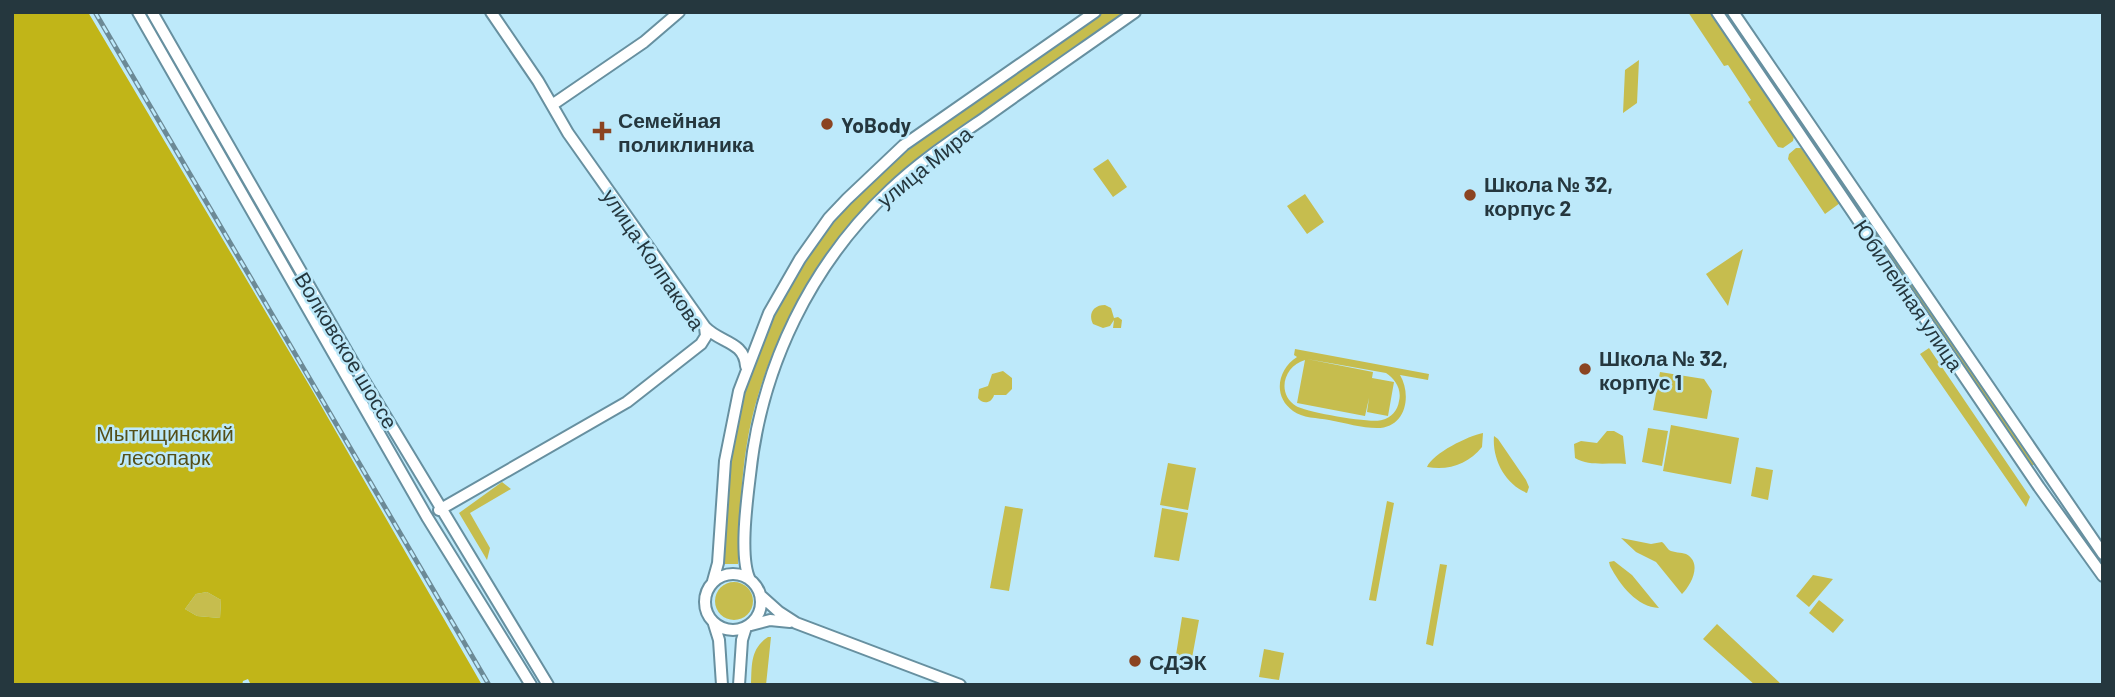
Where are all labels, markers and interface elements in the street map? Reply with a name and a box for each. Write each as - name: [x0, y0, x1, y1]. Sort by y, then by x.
- place label: Семейная поликлиника: [618, 107, 754, 156]
- place label: YoBody: [841, 112, 912, 137]
- marker: YoBody: [819, 116, 835, 132]
- street label: улица Мира: [872, 120, 977, 212]
- marker: Семейная поликлиника: [592, 121, 612, 141]
- place label: Школа № 32, корпус 2: [1484, 171, 1613, 220]
- street label: улица Колпакова: [598, 184, 711, 334]
- marker: Школа № 32, корпус 2: [1462, 187, 1478, 203]
- street label: Юбилейная улица: [1849, 215, 1969, 376]
- street label: Волковское шоссе: [290, 267, 404, 433]
- place label: Школа № 32, корпус 1: [1599, 345, 1728, 394]
- marker: Школа № 32, корпус 1: [1577, 361, 1593, 377]
- park label: Мытищинский лесопарк: [96, 420, 234, 469]
- place label: СДЭК: [1149, 649, 1207, 674]
- marker: СДЭК: [1127, 653, 1143, 669]

